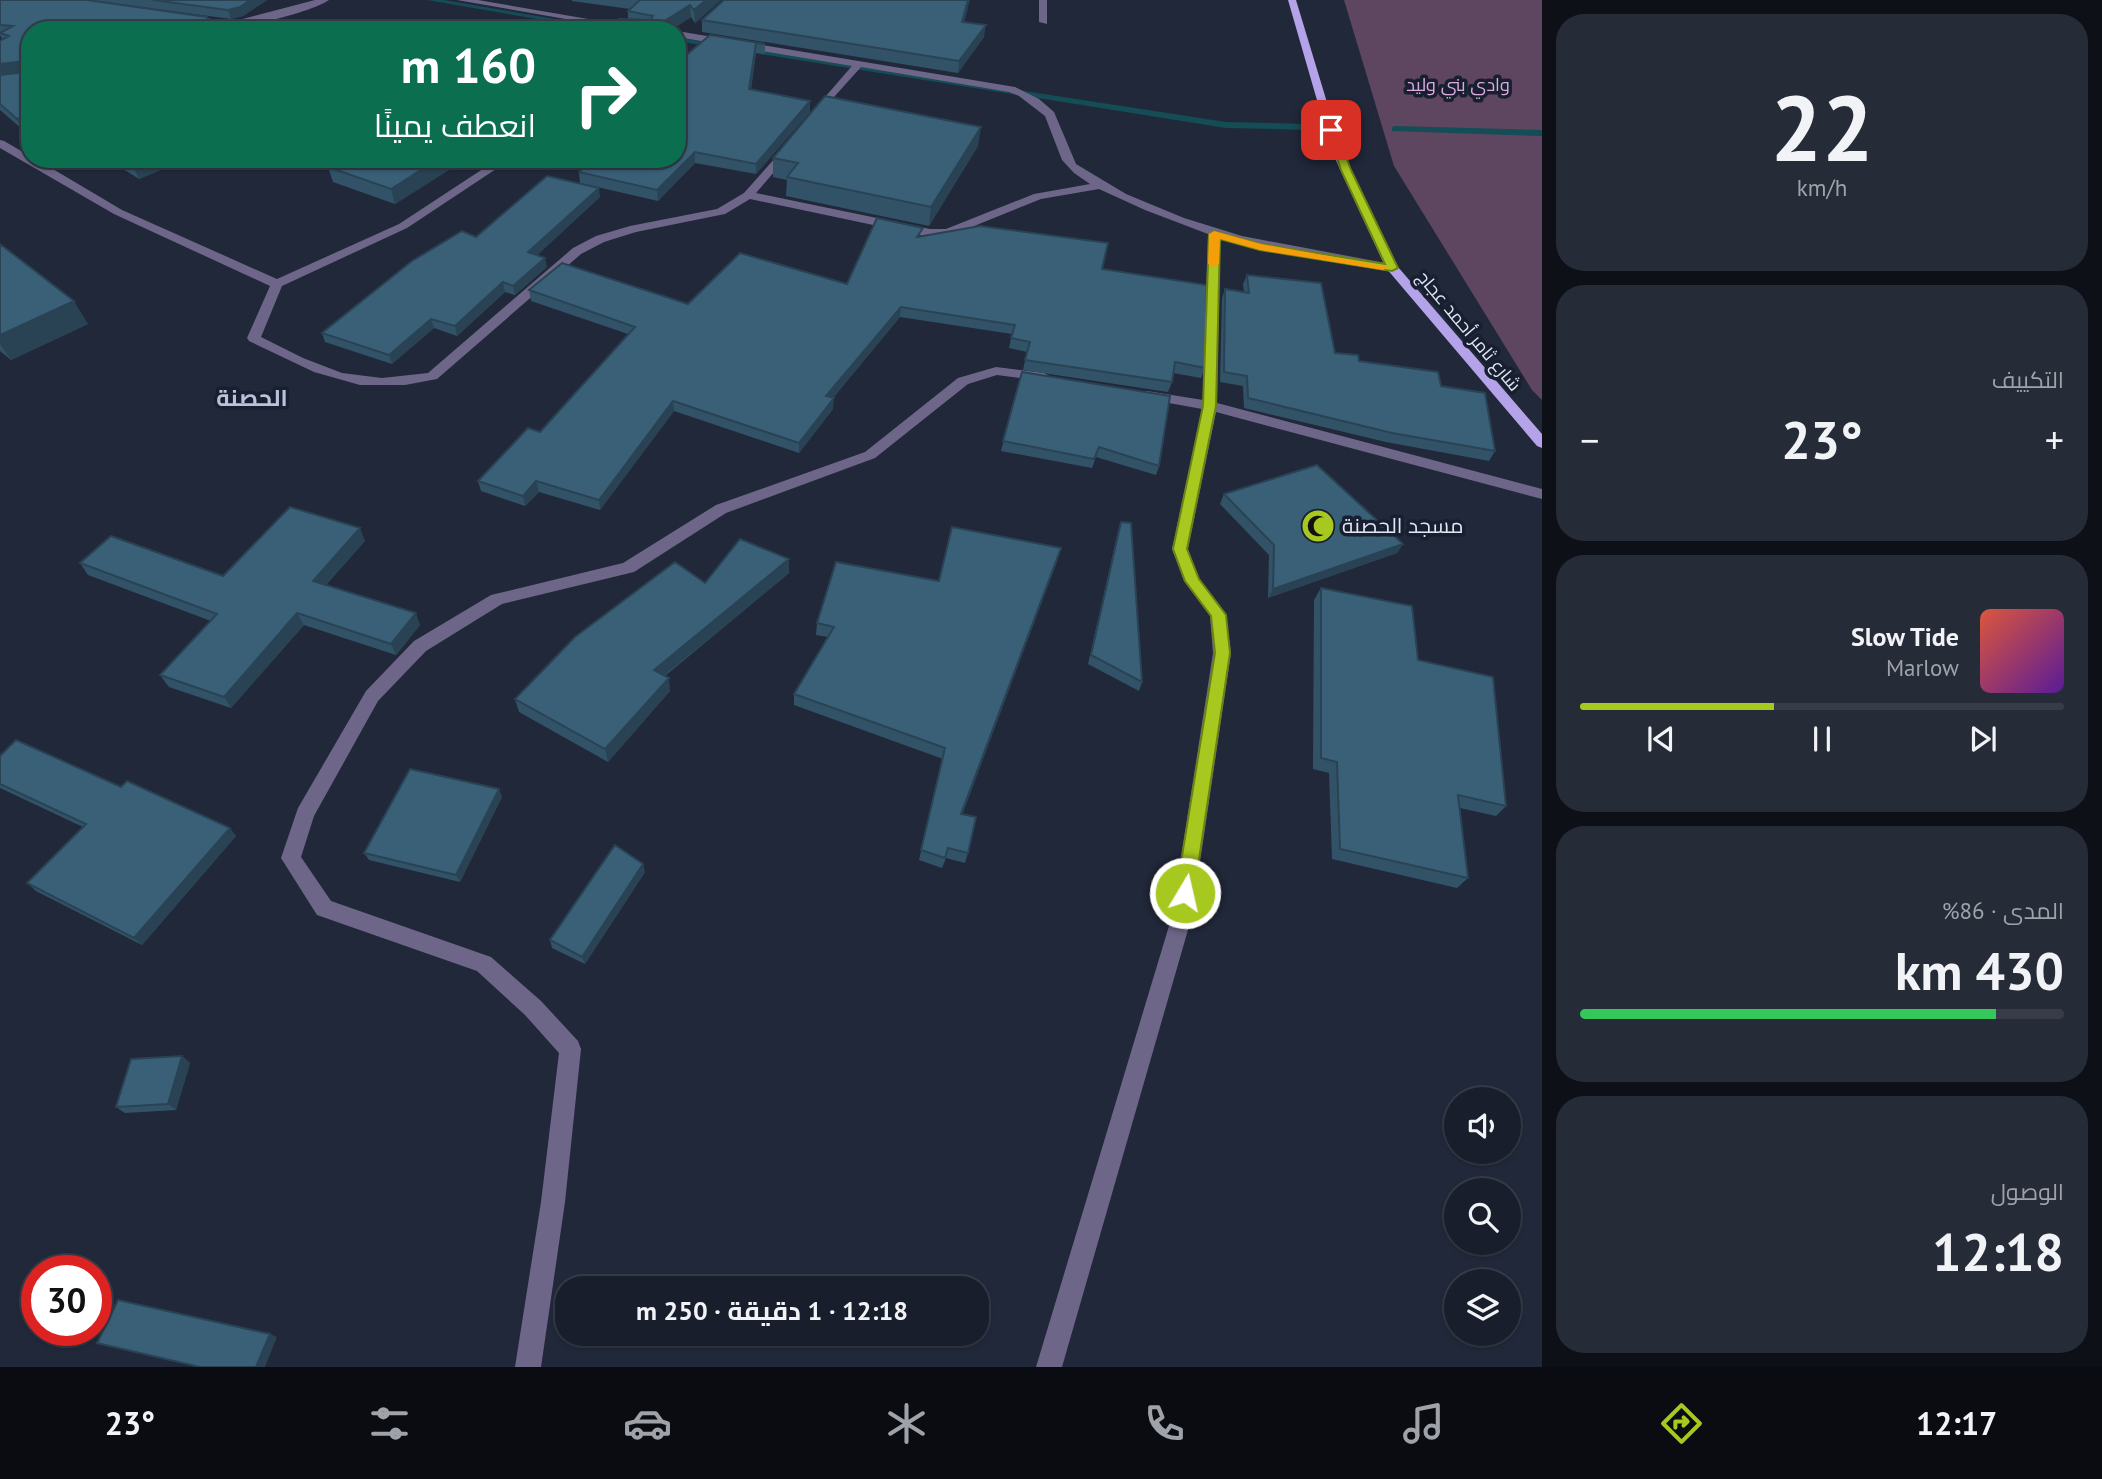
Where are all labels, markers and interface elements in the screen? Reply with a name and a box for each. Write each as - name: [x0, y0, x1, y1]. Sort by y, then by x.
- text: 160 m: [401, 33, 536, 97]
- icon: right: [560, 49, 651, 140]
- text: 22: [1770, 68, 1874, 186]
- park label: وادي بني وليد: [1406, 73, 1510, 99]
- pin: [1301, 100, 1361, 160]
- text: انعطف يمينًا: [374, 104, 536, 146]
- icon: arrive: [1312, 111, 1350, 149]
- text: km/h: [1797, 173, 1847, 202]
- street label: شارع ثامر أحمد عجاج: [1412, 266, 1526, 396]
- text: التكييف: [1992, 365, 2064, 394]
- district label: الحصنة: [216, 383, 288, 412]
- text: 23°: [1781, 406, 1863, 473]
- text: −: [1580, 415, 1599, 464]
- text: +: [2045, 415, 2064, 464]
- mosque icon: مسجد الحصنة: [1299, 507, 1337, 545]
- place label: مسجد الحصنة: [1342, 512, 1463, 539]
- text: Slow Tide: [1851, 620, 1959, 653]
- text: Marlow: [1886, 653, 1959, 682]
- icon: previous: [1642, 720, 1680, 758]
- icon: pause: [1803, 720, 1841, 758]
- icon: next: [1964, 720, 2002, 758]
- position arrow: [1148, 856, 1222, 930]
- text: المدى · 86%: [1942, 896, 2064, 925]
- text: 430 km: [1895, 937, 2064, 1004]
- map controls: [1444, 1087, 1521, 1346]
- button: sound: [1444, 1087, 1521, 1164]
- text: الوصول: [1991, 1177, 2064, 1206]
- button: search: [1444, 1178, 1521, 1255]
- text: 12:18: [1932, 1218, 2064, 1285]
- speed limit sign: 30: [21, 1255, 112, 1346]
- button: layers: [1444, 1269, 1521, 1346]
- text: 12:18 · 1 دقيقة · 250 m: [636, 1294, 908, 1327]
- icon: filters: [365, 1399, 414, 1448]
- icon: car: [623, 1399, 672, 1448]
- icon: climate: [882, 1399, 931, 1448]
- icon: phone: [1140, 1399, 1189, 1448]
- icon: music: [1399, 1399, 1448, 1448]
- icon: directions: [1657, 1399, 1706, 1448]
- text: 23°: [105, 1402, 155, 1444]
- text: 12:17: [1916, 1402, 1997, 1444]

